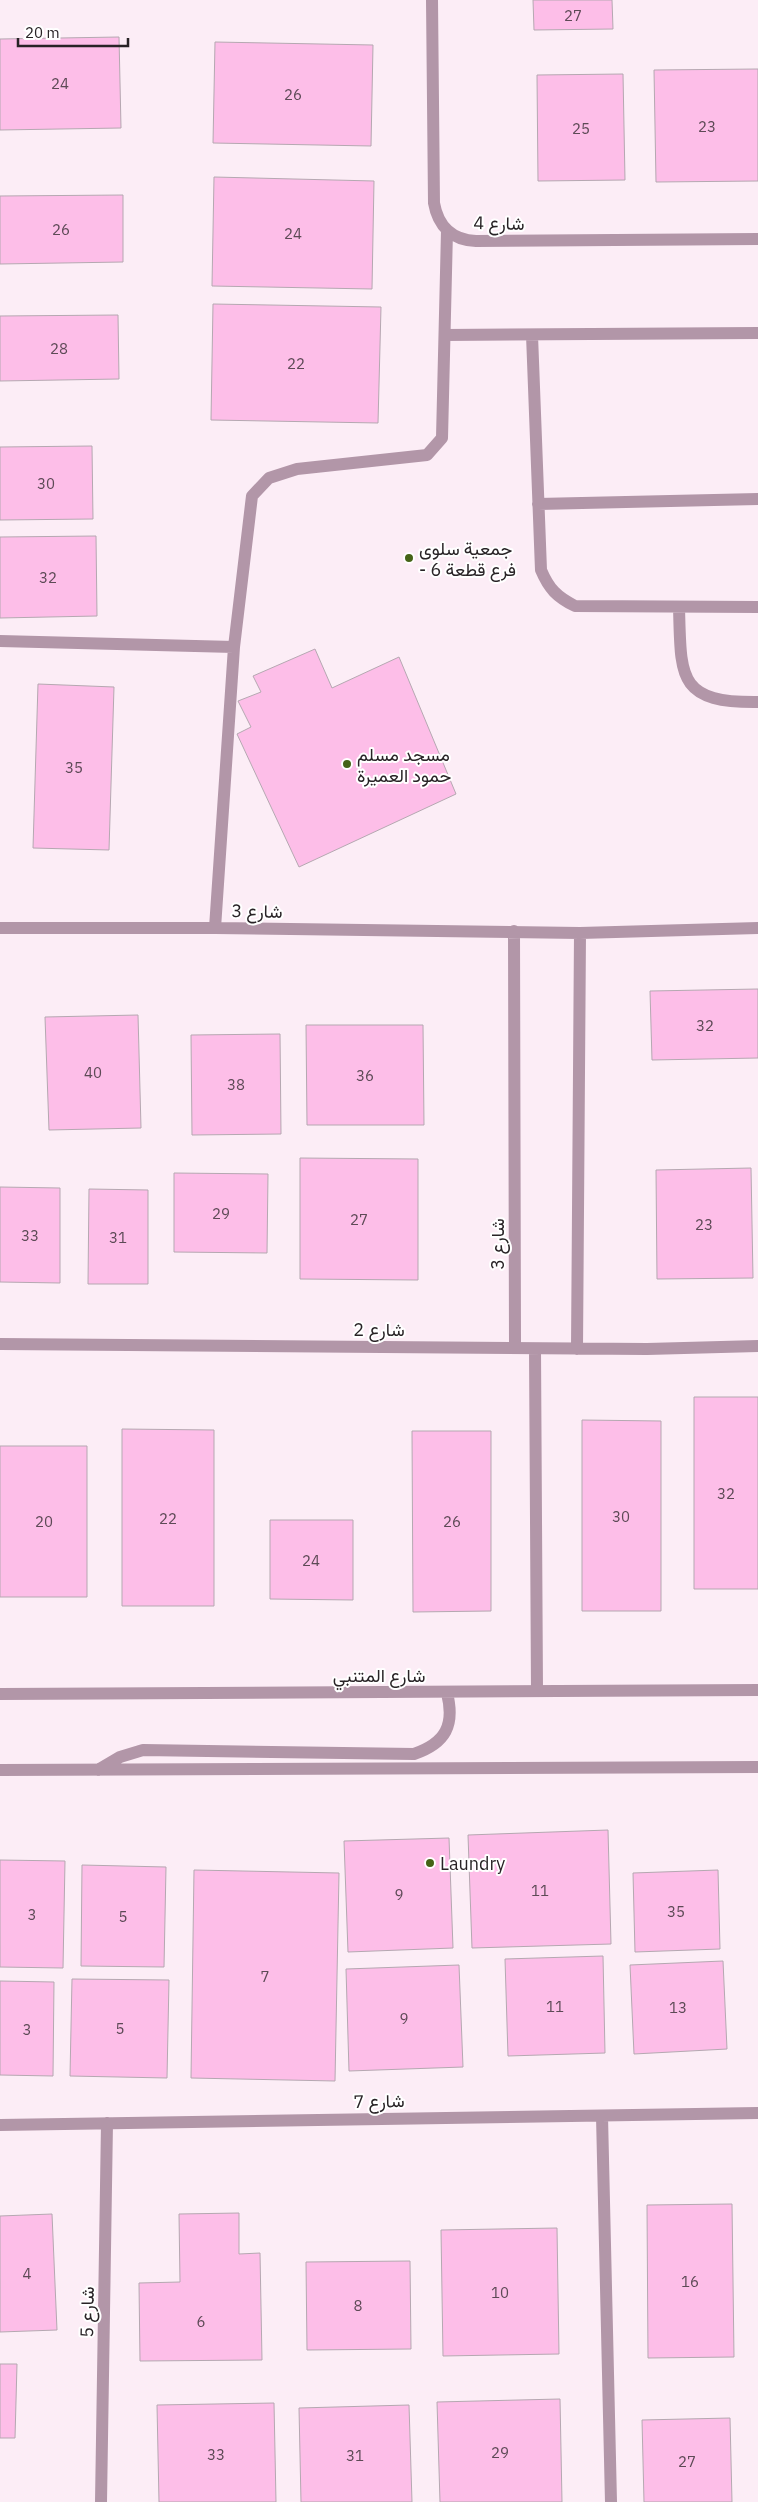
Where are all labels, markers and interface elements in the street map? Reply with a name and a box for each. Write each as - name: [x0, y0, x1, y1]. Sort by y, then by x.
- house number: 27: [564, 6, 582, 25]
- scale bar: [18, 15, 128, 47]
- text: 20 m: [25, 23, 60, 42]
- house number: 24: [51, 74, 69, 93]
- house number: 26: [284, 85, 302, 104]
- house number: 23: [698, 117, 716, 136]
- house number: 25: [572, 119, 590, 138]
- street label: شارع 4: [473, 211, 525, 236]
- house number: 26: [52, 220, 70, 239]
- house number: 24: [284, 224, 302, 243]
- house number: 28: [50, 339, 68, 358]
- house number: 22: [287, 354, 305, 373]
- house number: 30: [37, 474, 55, 493]
- place label: جمعية سلوى - فرع قطعة 6: [419, 537, 516, 582]
- marker: جمعية سلوى - فرع قطعة 6: [403, 552, 415, 564]
- house number: 32: [39, 568, 57, 587]
- place label: مسجد مسلم حمود العميرة: [357, 743, 451, 787]
- house number: 35: [65, 758, 83, 777]
- marker: مسجد مسلم حمود العميرة: [341, 758, 353, 770]
- street label: شارع 3: [231, 899, 283, 924]
- house number: 32: [696, 1016, 714, 1035]
- house number: 40: [84, 1063, 102, 1082]
- house number: 36: [356, 1066, 374, 1085]
- house number: 38: [227, 1075, 245, 1094]
- house number: 29: [212, 1204, 230, 1223]
- house number: 27: [350, 1210, 368, 1229]
- house number: 23: [695, 1215, 713, 1234]
- street label: شارع 3: [486, 1218, 510, 1270]
- house number: 33: [21, 1226, 39, 1245]
- house number: 31: [109, 1228, 127, 1247]
- street label: شارع 2: [353, 1318, 405, 1342]
- house number: 32: [717, 1484, 735, 1503]
- house number: 30: [612, 1507, 630, 1526]
- house number: 22: [159, 1509, 177, 1528]
- house number: 20: [35, 1512, 53, 1531]
- house number: 26: [443, 1512, 461, 1531]
- house number: 24: [302, 1551, 320, 1570]
- street label: شارع المتنبي: [333, 1664, 425, 1691]
- place label: Laundry: [440, 1852, 505, 1875]
- marker: Laundry: [424, 1857, 436, 1869]
- house number: 11: [531, 1881, 549, 1900]
- house number: 9: [394, 1885, 404, 1904]
- house number: 35: [667, 1902, 685, 1921]
- house number: 3: [27, 1905, 37, 1924]
- house number: 5: [118, 1907, 128, 1926]
- house number: 7: [260, 1967, 270, 1986]
- house number: 11: [546, 1997, 564, 2016]
- house number: 13: [669, 1998, 687, 2017]
- house number: 9: [399, 2009, 409, 2028]
- house number: 5: [115, 2019, 125, 2038]
- house number: 3: [22, 2020, 32, 2039]
- street label: شارع 7: [353, 2089, 405, 2114]
- house number: 4: [22, 2264, 32, 2283]
- house number: 16: [681, 2272, 699, 2291]
- house number: 10: [491, 2283, 509, 2302]
- street label: شارع 5: [75, 2286, 100, 2338]
- house number: 8: [353, 2296, 363, 2315]
- house number: 6: [196, 2312, 206, 2331]
- house number: 29: [491, 2443, 509, 2462]
- house number: 33: [207, 2445, 225, 2464]
- house number: 31: [346, 2446, 364, 2465]
- house number: 27: [678, 2452, 696, 2471]

